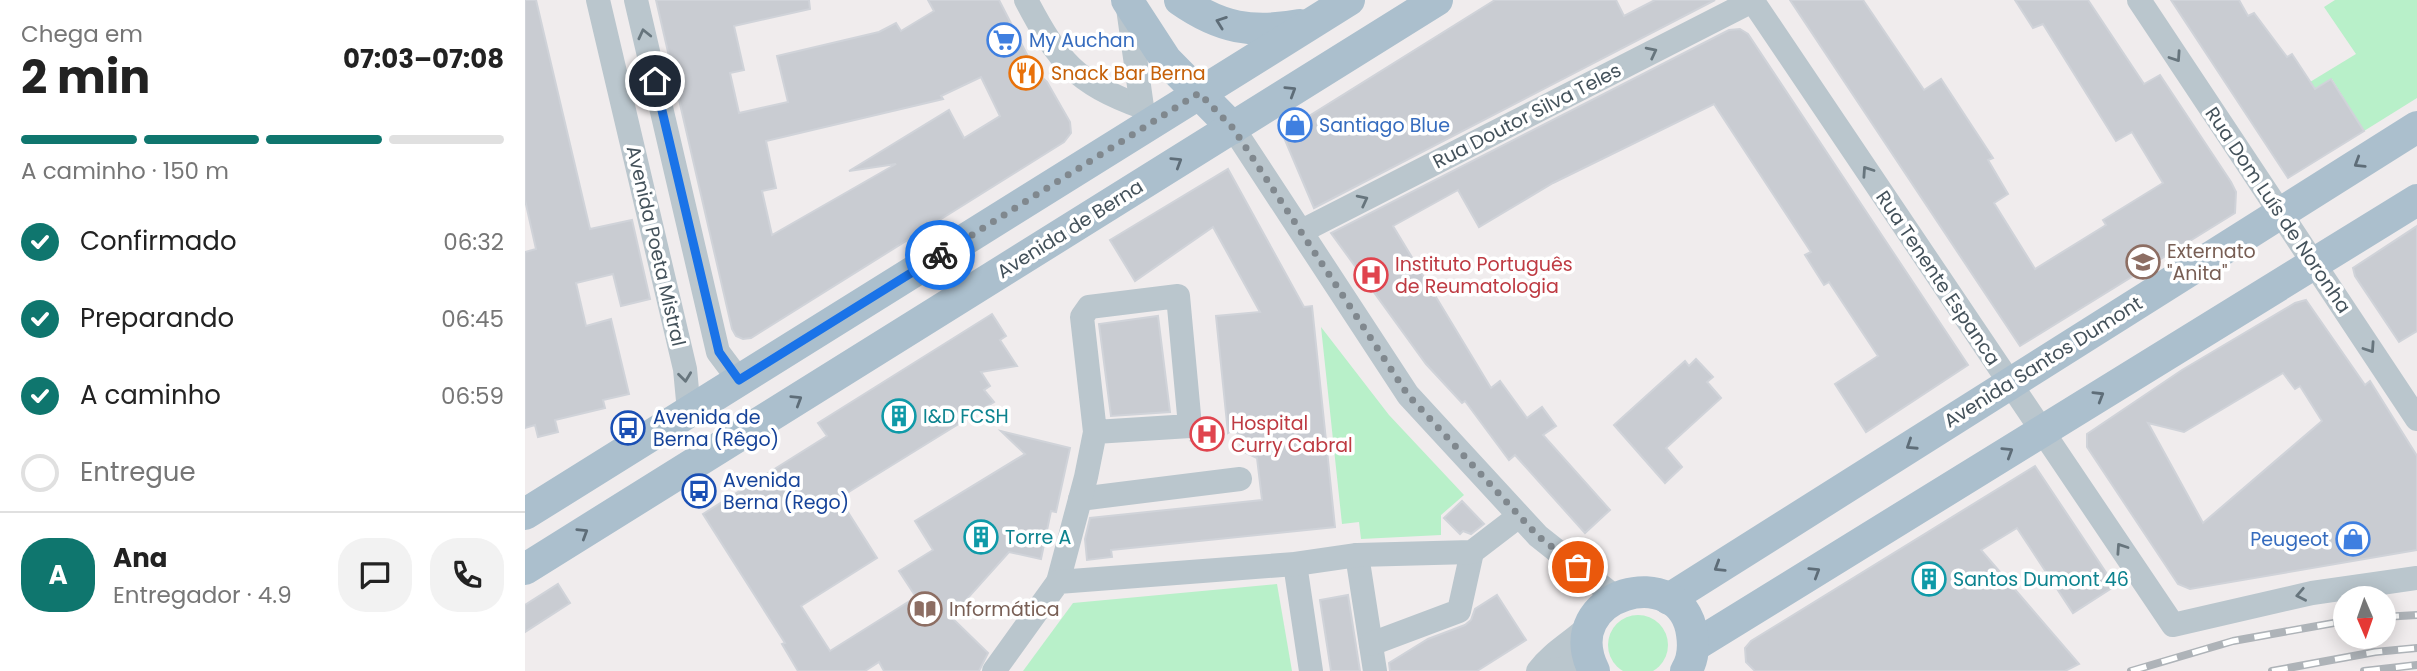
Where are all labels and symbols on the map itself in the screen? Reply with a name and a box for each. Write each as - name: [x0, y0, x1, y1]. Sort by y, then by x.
- one-way arrow: [1215, 16, 1227, 30]
- supermarket icon: My Auchan: [985, 21, 1023, 59]
- place label: My Auchan: [1029, 27, 1135, 54]
- one-way arrow: [638, 28, 652, 40]
- one-way arrow: [1645, 46, 1657, 60]
- one-way arrow: [2168, 49, 2181, 62]
- pin: [625, 51, 685, 111]
- restaurant icon: Snack Bar Berna: [1007, 54, 1045, 92]
- street label: Rua Doutor Silva Teles: [1428, 57, 1626, 175]
- place label: Snack Bar Berna: [1051, 60, 1206, 87]
- one-way arrow: [1283, 87, 1296, 100]
- street label: Rua Dom Luís de Noronha: [2199, 102, 2357, 318]
- shop icon: Santiago Blue: [1276, 106, 1314, 144]
- place label: Santiago Blue: [1319, 112, 1450, 139]
- street label: Avenida Poeta Mistral: [620, 143, 692, 349]
- one-way arrow: [2354, 154, 2367, 167]
- one-way arrow: [1169, 158, 1182, 171]
- one-way arrow: [1862, 166, 1875, 179]
- street label: Avenida de Berna: [992, 173, 1148, 285]
- street label: Rua Tenente Espanca: [1869, 185, 2007, 371]
- one-way arrow: [1356, 195, 1368, 208]
- courier: [905, 220, 975, 290]
- place label: Externato "Anita": [2167, 238, 2256, 287]
- school or university icon: Externato "Anita": [2124, 243, 2162, 281]
- place label: Instituto Português de Reumatologia: [1395, 251, 1573, 300]
- hospital icon: Instituto Português de Reumatologia: [1352, 256, 1390, 294]
- street label: Avenida Santos Dumont: [1939, 290, 2148, 434]
- one-way arrow: [2362, 341, 2375, 354]
- one-way arrow: [678, 371, 693, 382]
- one-way arrow: [2092, 391, 2105, 404]
- one-way arrow: [789, 395, 802, 408]
- building icon: I&D FCSH: [880, 397, 918, 435]
- place label: I&D FCSH: [923, 403, 1009, 430]
- place label: Avenida de Berna (Rêgo): [653, 404, 779, 453]
- bus stop icon: Avenida de Berna (Rêgo): [609, 409, 647, 447]
- place label: Hospital Curry Cabral: [1231, 410, 1353, 459]
- hospital icon: Hospital Curry Cabral: [1188, 415, 1226, 453]
- one-way arrow: [1906, 437, 1919, 450]
- one-way arrow: [2000, 447, 2013, 460]
- place label: Avenida Berna (Rego): [723, 467, 849, 516]
- bus stop icon: Avenida Berna (Rego): [680, 472, 718, 510]
- building icon: Torre A: [962, 518, 1000, 556]
- shop icon: Peugeot: [2334, 520, 2372, 558]
- place label: Torre A: [1005, 524, 1071, 551]
- place label: Peugeot: [2250, 526, 2329, 553]
- one-way arrow: [575, 528, 588, 541]
- pin: [1548, 537, 1608, 597]
- one-way arrow: [2117, 543, 2129, 556]
- one-way arrow: [1714, 559, 1727, 572]
- building icon: Santos Dumont 46: [1910, 560, 1948, 598]
- place label: Santos Dumont 46: [1953, 566, 2129, 593]
- one-way arrow: [1807, 567, 1820, 580]
- one-way arrow: [2295, 586, 2307, 601]
- north arrow: [2333, 586, 2396, 649]
- library icon: Informática: [906, 590, 944, 628]
- place label: Informática: [949, 596, 1060, 623]

